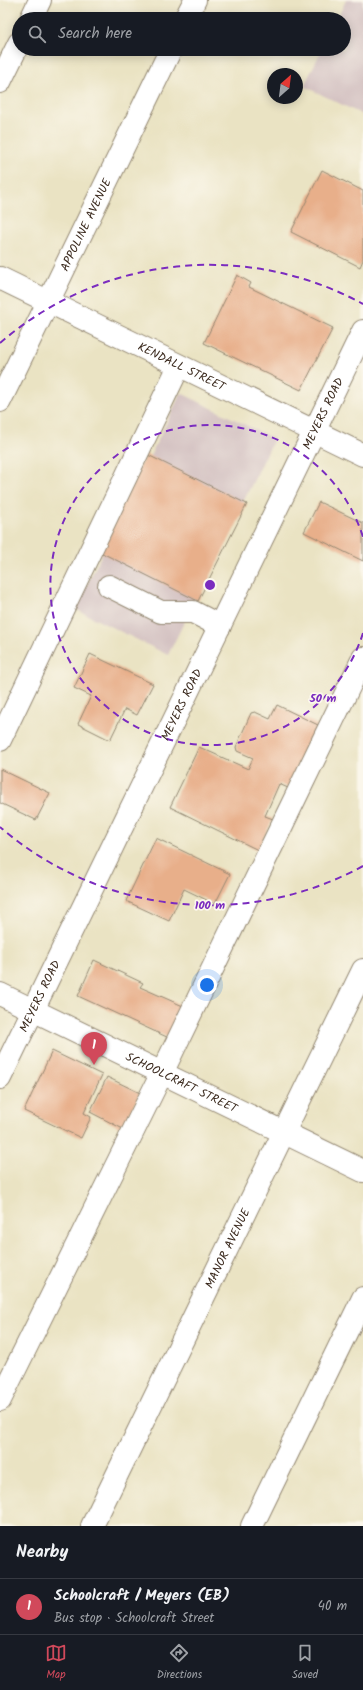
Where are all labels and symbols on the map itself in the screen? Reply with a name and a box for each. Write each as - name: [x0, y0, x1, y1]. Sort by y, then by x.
- north arrow: [267, 68, 303, 104]
- street label: APPOLINE AVENUE: [55, 174, 117, 275]
- street label: KENDALL STREET: [134, 338, 230, 397]
- street label: MEYERS ROAD: [298, 374, 349, 453]
- centre of rings: [203, 578, 217, 592]
- street label: MEYERS ROAD: [156, 665, 208, 744]
- text: 50 m: [309, 689, 337, 708]
- text: 100 m: [195, 896, 225, 915]
- street label: MEYERS ROAD: [15, 957, 66, 1036]
- your location: [197, 975, 217, 995]
- pin: 1: [81, 1032, 107, 1065]
- street label: SCHOOLCRAFT STREET: [122, 1048, 242, 1119]
- street label: MANOR AVENUE: [200, 1204, 256, 1292]

